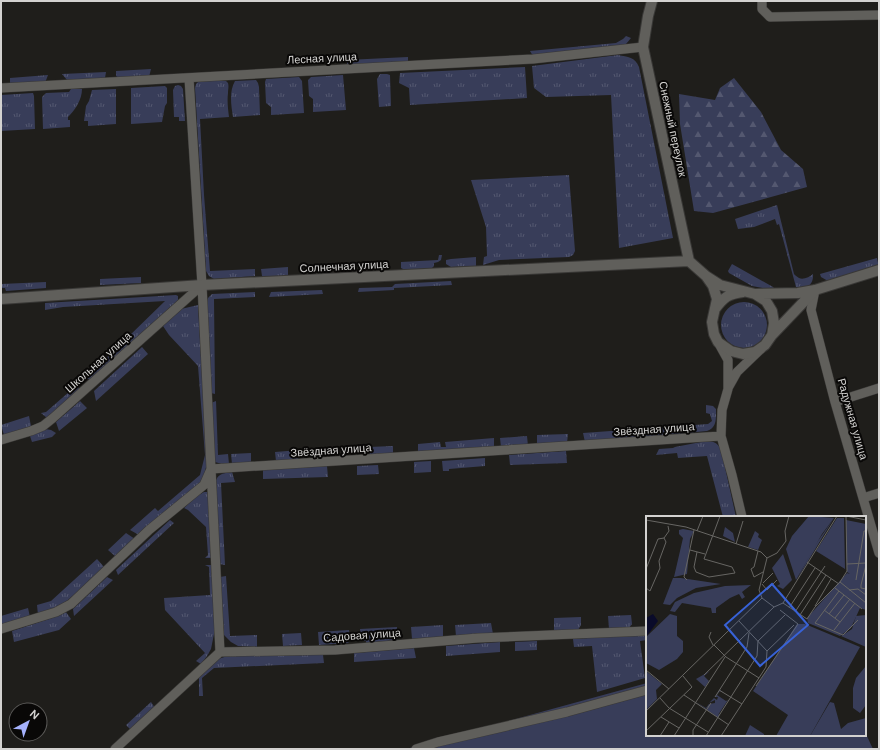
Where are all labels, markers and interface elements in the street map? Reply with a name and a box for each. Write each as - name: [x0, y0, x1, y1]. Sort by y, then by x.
- street label: Лесная улица: [287, 49, 358, 67]
- street label: Снежный переулок: [656, 80, 690, 178]
- street label: Солнечная улица: [299, 257, 390, 275]
- street label: Школьная улица: [62, 328, 135, 395]
- street label: Радужная улица: [835, 377, 872, 462]
- street label: Звёздная улица: [613, 419, 696, 439]
- street label: Звёздная улица: [290, 440, 373, 460]
- inset map: [646, 516, 866, 736]
- street label: Садовая улица: [323, 625, 402, 645]
- north arrow: [8, 702, 48, 742]
- text: N: [27, 707, 42, 722]

